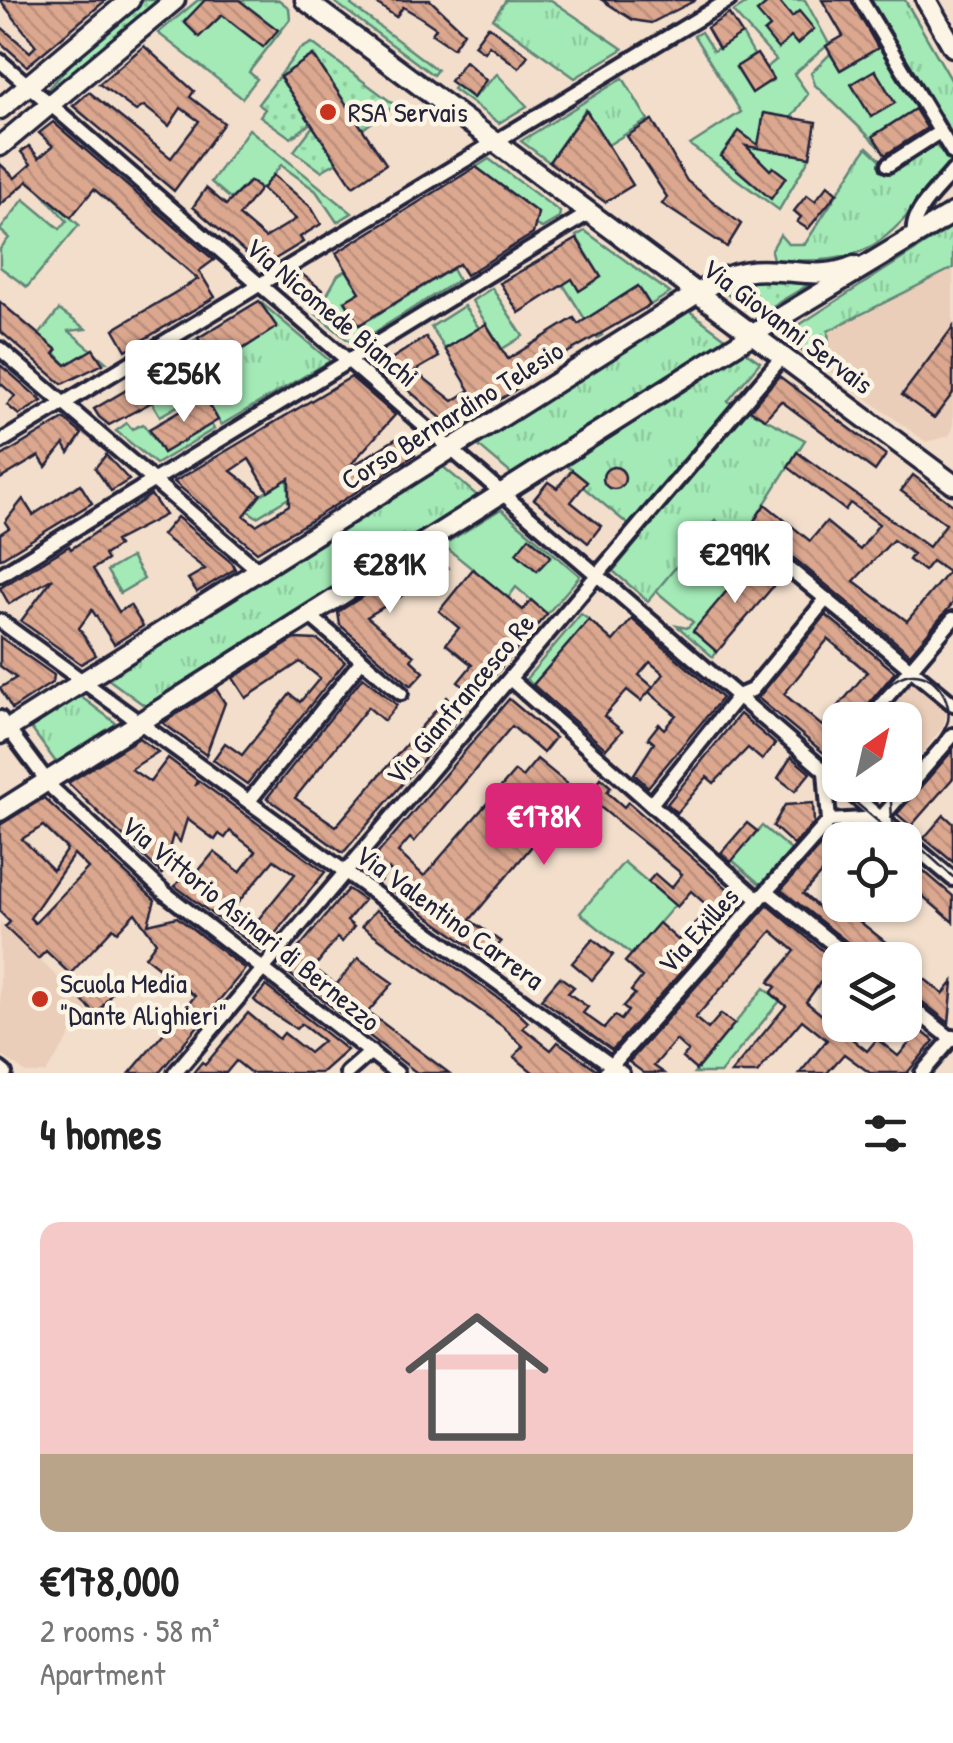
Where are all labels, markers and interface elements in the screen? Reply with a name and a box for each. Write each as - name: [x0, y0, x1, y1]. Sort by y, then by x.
- place label: RSA Servais: [348, 93, 468, 131]
- marker: RSA Servais: [317, 101, 339, 123]
- street label: Via Nicomede Bianchi: [238, 229, 426, 395]
- street label: Via Giovanni Servais: [695, 249, 881, 403]
- street label: Corso Bernardino Telesio: [334, 331, 570, 499]
- pin: €256K: [114, 340, 254, 425]
- text: €256K: [147, 351, 221, 394]
- pin: €299K: [665, 521, 805, 606]
- pin: €281K: [320, 531, 460, 616]
- text: €299K: [700, 532, 770, 575]
- text: €281K: [354, 542, 426, 585]
- street label: Via Gianfrancesco Re: [377, 605, 543, 793]
- north arrow: [822, 702, 922, 802]
- map controls: [822, 702, 922, 1042]
- pin: €178K: [474, 783, 614, 868]
- text: €178K: [507, 794, 581, 837]
- street label: Via Vittorio Asinari di Bernezzo: [113, 806, 389, 1040]
- button: locate: [822, 822, 922, 922]
- street label: Via Valentino Carrera: [348, 836, 552, 998]
- street label: Via Exilles: [649, 878, 747, 982]
- button: layers: [822, 942, 922, 1042]
- place label: Scuola Media "Dante Alighieri": [60, 964, 227, 1034]
- marker: Scuola Media "Dante Alighieri": [29, 988, 51, 1010]
- text: 4 homes: [40, 1105, 161, 1162]
- icon: filters: [858, 1106, 913, 1161]
- icon: home: [387, 1287, 567, 1467]
- text: €178,000: [40, 1552, 179, 1609]
- text: 2 rooms · 58 m²: [40, 1609, 220, 1652]
- text: Apartment: [40, 1652, 165, 1695]

